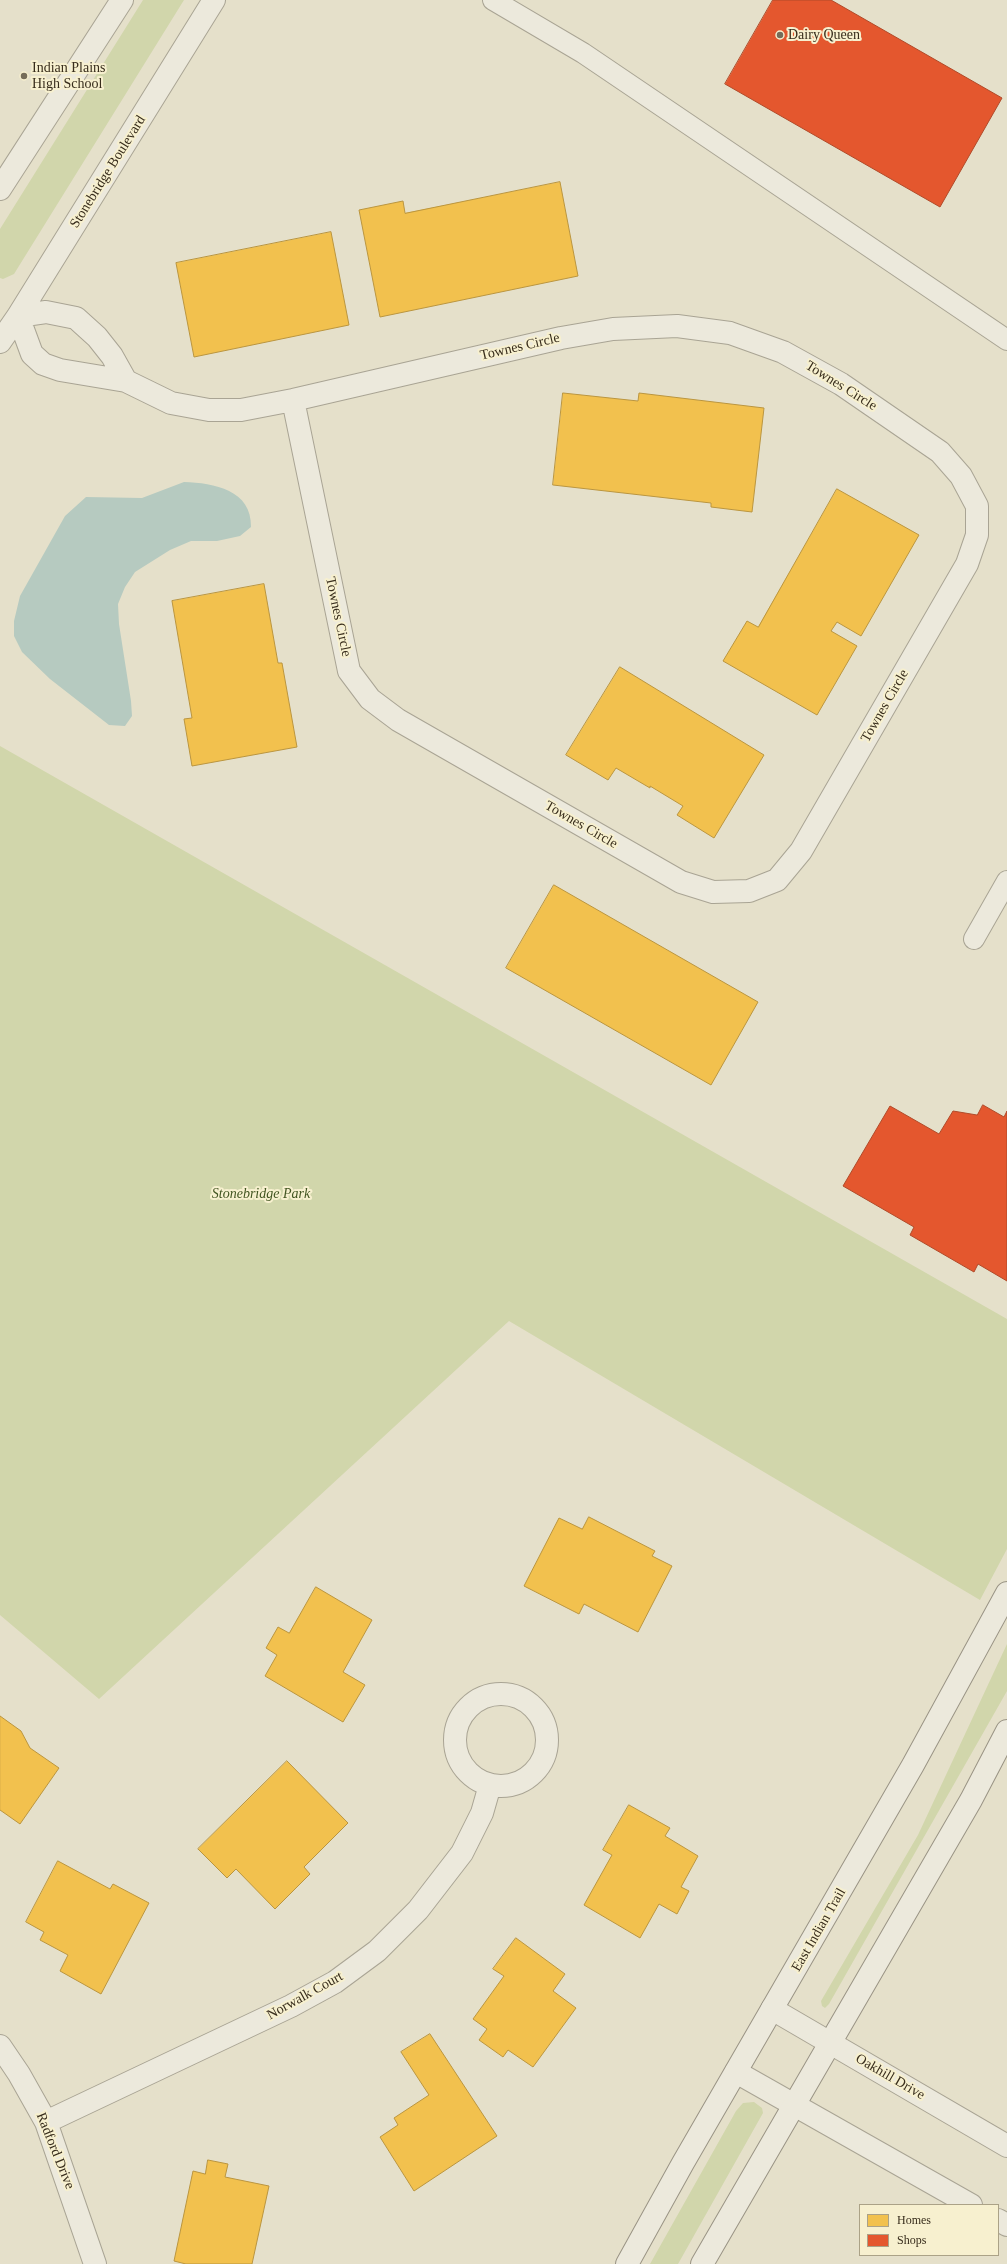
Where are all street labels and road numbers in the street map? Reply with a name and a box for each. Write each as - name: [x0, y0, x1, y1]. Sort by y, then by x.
- street label: Stonebridge Boulevard: [67, 113, 149, 231]
- street label: Townes Circle: [479, 330, 561, 364]
- street label: Townes Circle: [802, 357, 880, 415]
- street label: Townes Circle: [321, 576, 355, 658]
- street label: Townes Circle: [857, 667, 913, 745]
- street label: Townes Circle: [542, 797, 620, 853]
- street label: East Indian Trail: [788, 1885, 850, 1975]
- street label: Norwalk Court: [264, 1968, 346, 2024]
- street label: Oakhill Drive: [852, 2050, 928, 2104]
- street label: Radford Drive: [32, 2110, 78, 2192]

